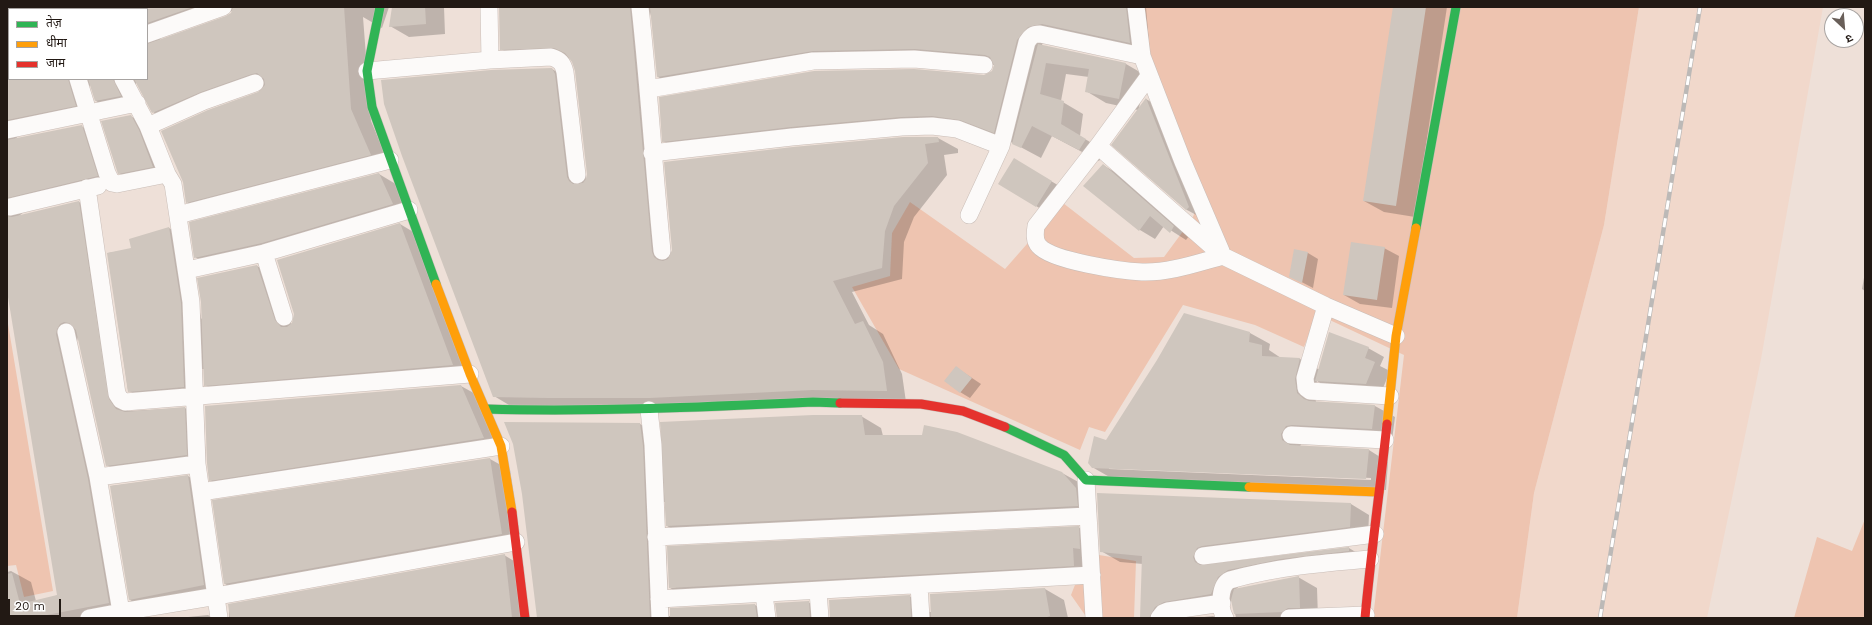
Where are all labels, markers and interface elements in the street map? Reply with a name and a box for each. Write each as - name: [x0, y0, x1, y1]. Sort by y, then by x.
- legend: [8, 8, 148, 80]
- north arrow: [1824, 8, 1864, 48]
- text: तेज़: [46, 16, 62, 30]
- text: उ: [1843, 31, 1855, 46]
- text: धीमा: [46, 36, 67, 50]
- text: जाम: [46, 56, 65, 70]
- scale bar: [10, 591, 63, 617]
- text: 20 m: [15, 599, 45, 613]

